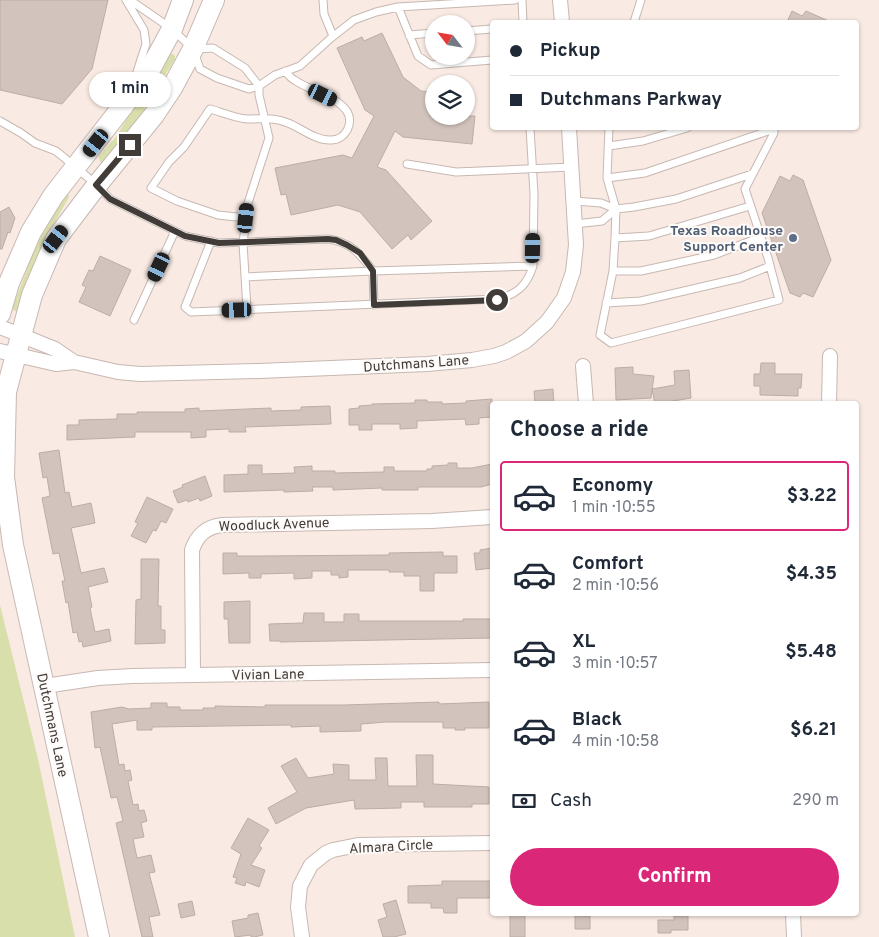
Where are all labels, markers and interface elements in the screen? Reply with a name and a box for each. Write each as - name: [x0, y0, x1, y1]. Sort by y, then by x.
- north arrow: [425, 15, 475, 65]
- map controls: [425, 15, 475, 125]
- text: Pickup: [540, 39, 600, 63]
- callout: 1 min: [89, 72, 171, 108]
- button: layers: [425, 75, 475, 125]
- text: 1 min: [111, 79, 149, 99]
- car: [306, 82, 339, 108]
- text: Dutchmans Parkway: [540, 88, 722, 112]
- car: [80, 127, 111, 159]
- route end: [119, 134, 141, 156]
- car: [236, 202, 255, 234]
- car: [40, 223, 71, 255]
- place label: Texas Roadhouse Support Center: [670, 223, 783, 256]
- marker: Texas Roadhouse Support Center: [787, 232, 799, 244]
- car: [525, 233, 540, 263]
- car: [145, 250, 172, 284]
- route start: [486, 289, 508, 311]
- car: [221, 302, 252, 318]
- street label: Dutchmans Lane: [363, 352, 469, 377]
- text: Choose a ride: [510, 417, 648, 444]
- icon: car: [512, 474, 557, 519]
- text: Economy: [572, 474, 653, 498]
- text: $3.22: [787, 484, 837, 508]
- text: 1 min · 10:55: [572, 498, 656, 518]
- street label: Woodluck Avenue: [218, 515, 330, 536]
- icon: car: [512, 552, 557, 597]
- text: Comfort: [572, 552, 644, 576]
- text: $4.35: [786, 562, 837, 586]
- text: 2 min · 10:56: [572, 576, 659, 596]
- icon: car: [512, 630, 557, 675]
- text: XL: [572, 630, 595, 654]
- text: $5.48: [785, 640, 837, 664]
- text: 3 min · 10:57: [572, 654, 658, 674]
- street label: Vivian Lane: [231, 666, 305, 685]
- street label: Dutchmans Lane: [32, 672, 71, 779]
- icon: car: [512, 708, 557, 753]
- text: Black: [572, 708, 622, 732]
- text: $6.21: [790, 718, 837, 742]
- text: 4 min · 10:58: [572, 732, 659, 752]
- icon: cash: [510, 787, 538, 815]
- text: Cash: [550, 789, 592, 813]
- text: 290 m: [792, 791, 839, 811]
- street label: Almara Circle: [348, 837, 434, 858]
- button: Confirm: [510, 848, 839, 906]

